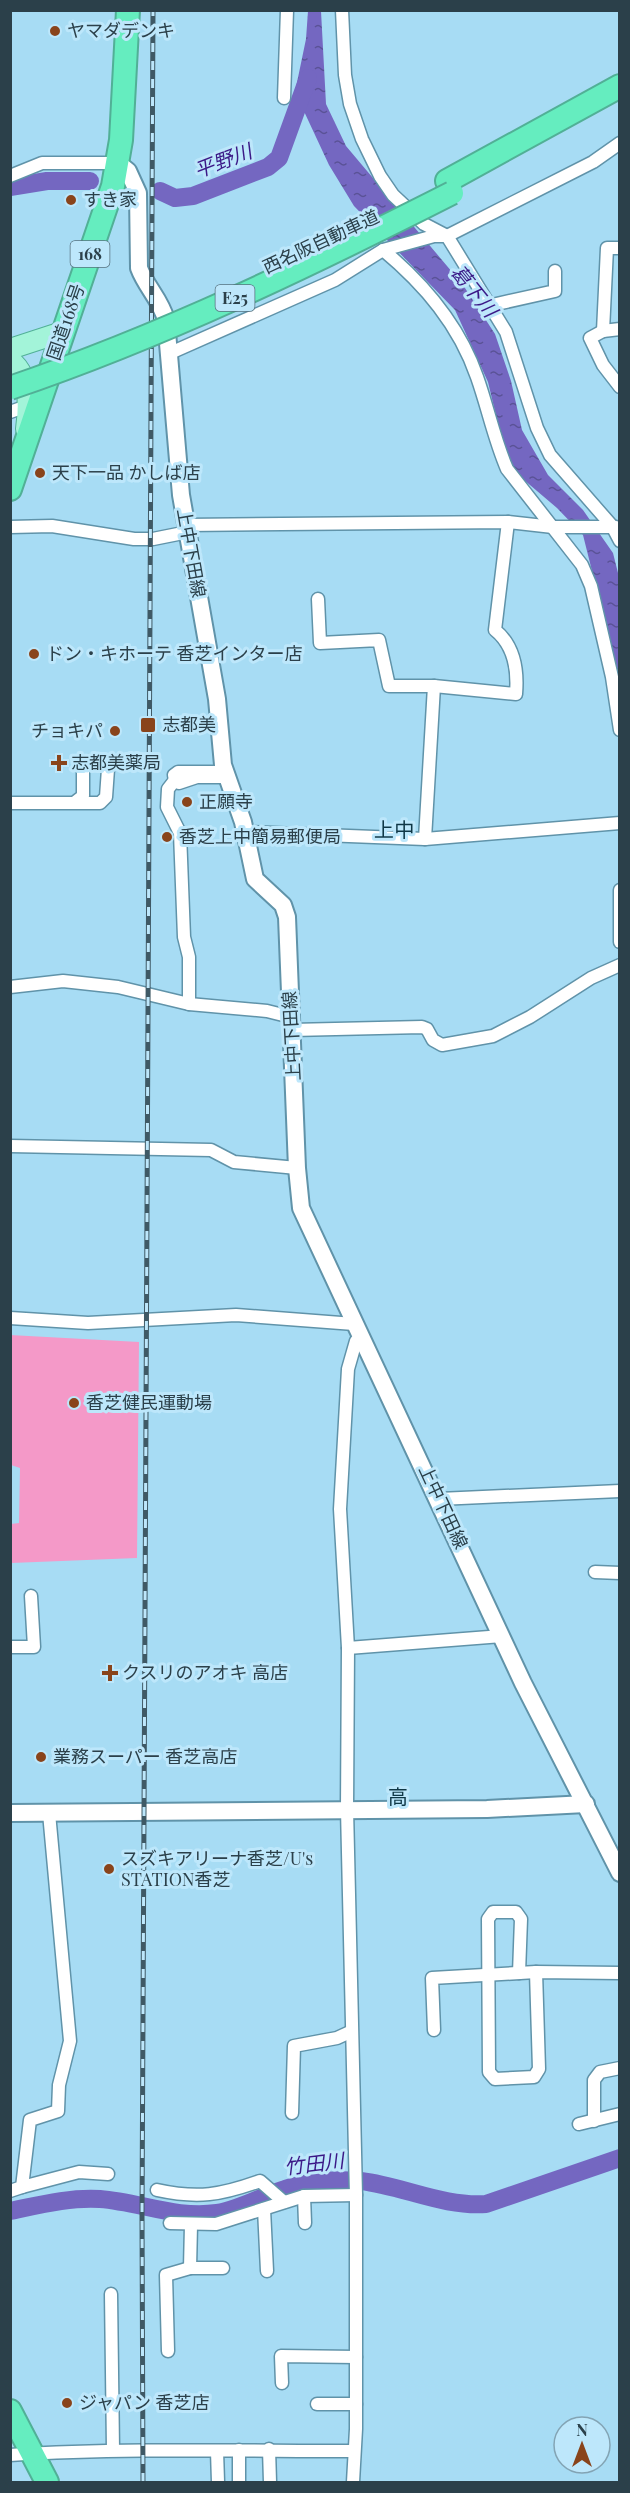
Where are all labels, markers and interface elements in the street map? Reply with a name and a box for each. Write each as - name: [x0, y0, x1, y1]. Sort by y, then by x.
- place label: ヤマダデンキ: [67, 18, 175, 42]
- marker: ヤマダデンキ: [48, 24, 62, 38]
- water label: 平野川: [190, 136, 257, 183]
- place label: すき家: [83, 187, 137, 211]
- marker: すき家: [64, 193, 78, 207]
- street label: 西名阪自動車道: [258, 204, 383, 279]
- road number: 168: [70, 241, 110, 267]
- water label: 葛下川: [446, 258, 506, 323]
- street label: 国道168号: [41, 280, 89, 363]
- road number: E25: [216, 285, 254, 311]
- place label: 天下一品 かしば店: [52, 460, 200, 484]
- marker: 天下一品 かしば店: [33, 466, 47, 480]
- street label: 上中下田線: [172, 506, 212, 599]
- place label: ドン・キホーテ 香芝インター店: [46, 641, 302, 665]
- marker: ドン・キホーテ 香芝インター店: [27, 647, 41, 661]
- place label: 志都美: [162, 712, 216, 736]
- marker: 志都美: [139, 716, 157, 734]
- place label: チョキパ: [31, 718, 103, 742]
- marker: チョキパ: [108, 724, 122, 738]
- place label: 志都美薬局: [71, 750, 161, 774]
- marker: 志都美薬局: [52, 756, 66, 770]
- place label: 正願寺: [199, 789, 253, 813]
- marker: 正願寺: [180, 795, 194, 809]
- district label: 上中: [374, 815, 414, 842]
- place label: 香芝上中簡易郵便局: [179, 824, 341, 848]
- marker: 香芝上中簡易郵便局: [160, 830, 174, 844]
- street label: 上中下田線: [277, 990, 305, 1082]
- place label: 香芝健民運動場: [86, 1390, 212, 1414]
- marker: 香芝健民運動場: [67, 1396, 81, 1410]
- street label: 上中下田線: [414, 1461, 474, 1552]
- place label: クスリのアオキ 高店: [122, 1660, 288, 1684]
- marker: クスリのアオキ 高店: [103, 1666, 117, 1680]
- place label: 業務スーパー 香芝高店: [53, 1744, 237, 1768]
- marker: 業務スーパー 香芝高店: [34, 1750, 48, 1764]
- district label: 高: [388, 1782, 408, 1809]
- place label: スズキアリーナ香芝/U's STATION香芝: [121, 1846, 313, 1891]
- marker: スズキアリーナ香芝/U's STATION香芝: [102, 1862, 116, 1876]
- water label: 竹田川: [282, 2145, 347, 2180]
- place label: ジャパン 香芝店: [79, 2390, 209, 2414]
- marker: ジャパン 香芝店: [60, 2396, 74, 2410]
- north arrow: [552, 2415, 612, 2475]
- text: N: [576, 2419, 588, 2440]

